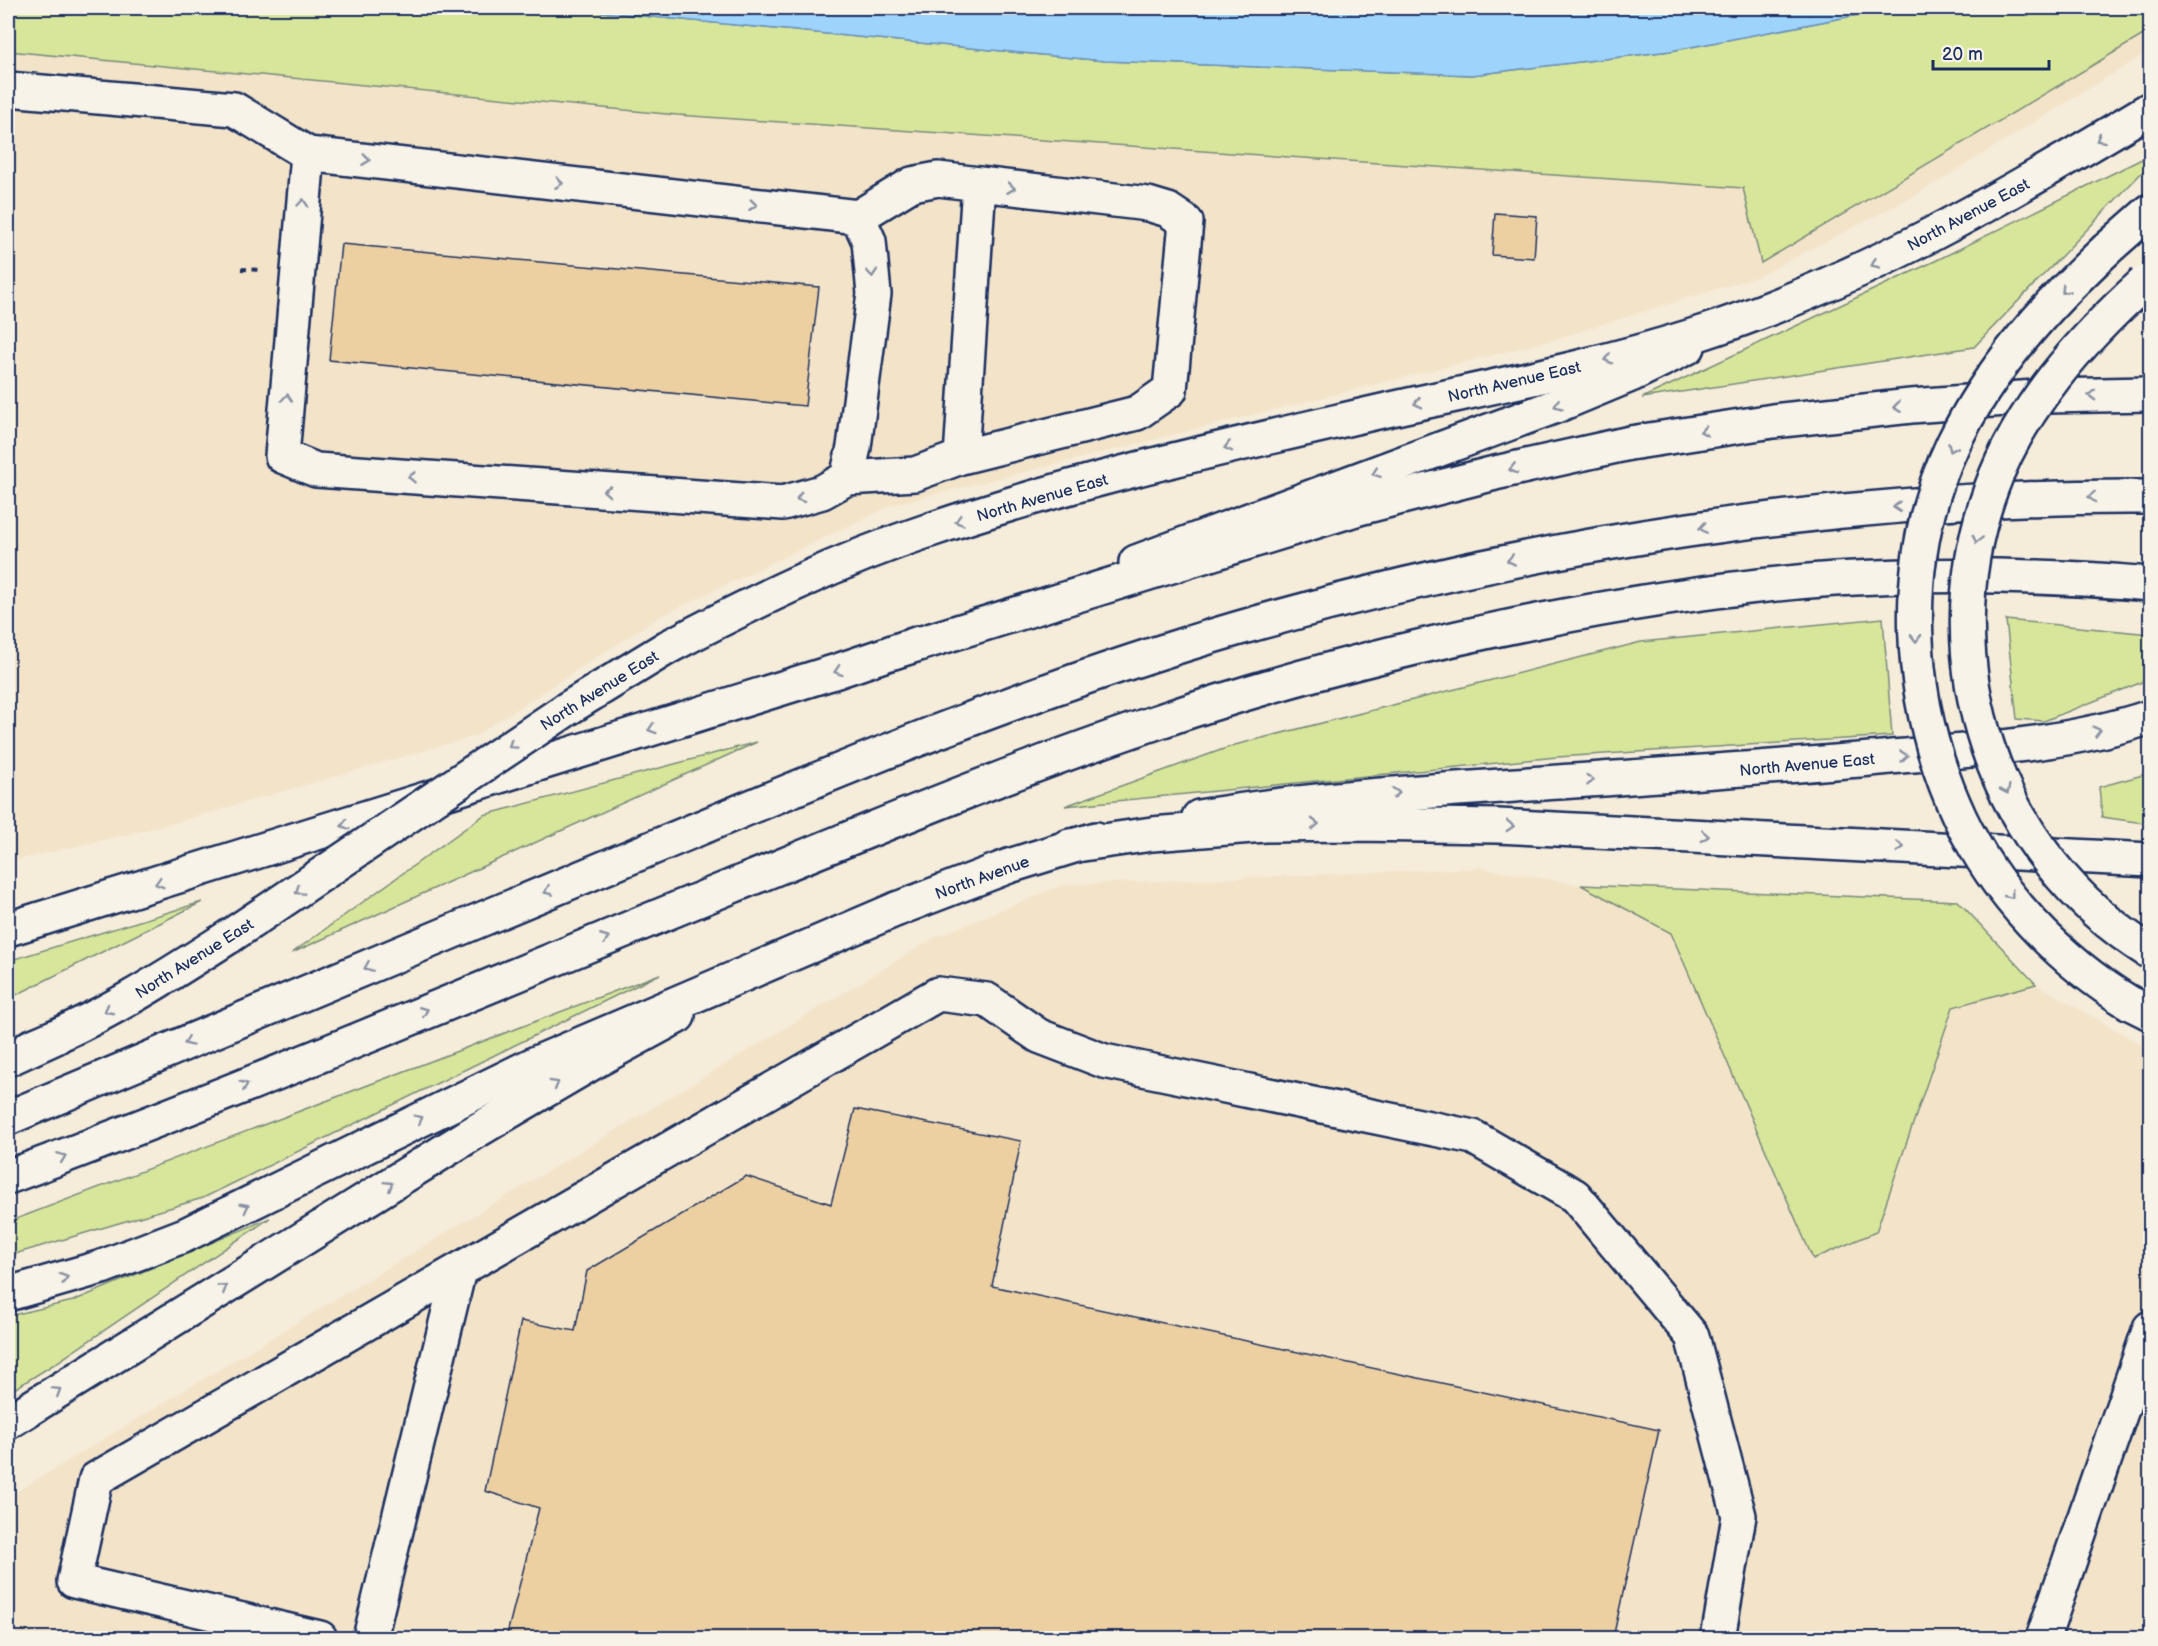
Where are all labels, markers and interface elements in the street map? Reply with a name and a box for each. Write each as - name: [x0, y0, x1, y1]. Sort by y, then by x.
- scale bar: [1933, 33, 2048, 71]
- text: 20 m: [1942, 44, 1983, 65]
- one-way arrow: [2096, 131, 2106, 143]
- one-way arrow: [361, 153, 370, 166]
- street label: North Avenue East: [1904, 175, 2033, 256]
- one-way arrow: [555, 176, 564, 188]
- one-way arrow: [1007, 181, 1016, 194]
- one-way arrow: [749, 198, 758, 211]
- one-way arrow: [297, 199, 310, 208]
- one-way arrow: [1870, 256, 1881, 268]
- one-way arrow: [865, 269, 878, 278]
- one-way arrow: [2061, 283, 2072, 293]
- one-way arrow: [1603, 352, 1613, 365]
- street label: North Avenue East: [1446, 358, 1583, 407]
- one-way arrow: [2088, 388, 2097, 401]
- one-way arrow: [280, 393, 293, 402]
- one-way arrow: [1413, 396, 1423, 409]
- one-way arrow: [1554, 398, 1565, 410]
- one-way arrow: [1893, 400, 1902, 413]
- one-way arrow: [1699, 424, 1709, 436]
- one-way arrow: [1223, 440, 1233, 453]
- one-way arrow: [1948, 441, 1960, 452]
- one-way arrow: [1508, 462, 1518, 475]
- one-way arrow: [1371, 466, 1382, 479]
- one-way arrow: [408, 470, 417, 483]
- street label: North Avenue East: [975, 471, 1110, 526]
- one-way arrow: [602, 484, 611, 497]
- one-way arrow: [796, 491, 806, 504]
- one-way arrow: [2088, 491, 2097, 504]
- one-way arrow: [1893, 500, 1902, 513]
- one-way arrow: [954, 513, 965, 526]
- one-way arrow: [1699, 522, 1708, 534]
- one-way arrow: [1971, 534, 1984, 544]
- one-way arrow: [1507, 554, 1516, 566]
- one-way arrow: [1910, 633, 1923, 642]
- street label: North Avenue East: [537, 647, 662, 735]
- one-way arrow: [833, 664, 844, 676]
- one-way arrow: [647, 722, 658, 734]
- one-way arrow: [2092, 726, 2102, 739]
- one-way arrow: [508, 738, 519, 749]
- street label: North Avenue East: [1739, 750, 1876, 781]
- one-way arrow: [1899, 750, 1908, 763]
- one-way arrow: [1586, 773, 1595, 786]
- one-way arrow: [1998, 784, 2010, 795]
- one-way arrow: [1391, 787, 1400, 800]
- one-way arrow: [340, 818, 351, 830]
- one-way arrow: [1311, 818, 1320, 830]
- one-way arrow: [1506, 820, 1515, 833]
- one-way arrow: [1701, 830, 1710, 843]
- one-way arrow: [1895, 840, 1904, 853]
- street label: North Avenue: [933, 852, 1033, 904]
- one-way arrow: [154, 876, 165, 888]
- one-way arrow: [295, 884, 306, 895]
- one-way arrow: [543, 884, 554, 896]
- one-way arrow: [2002, 888, 2013, 899]
- street label: North Avenue East: [132, 915, 257, 1003]
- one-way arrow: [598, 933, 609, 945]
- one-way arrow: [363, 960, 374, 972]
- one-way arrow: [104, 1003, 114, 1014]
- one-way arrow: [418, 1006, 429, 1018]
- one-way arrow: [184, 1035, 195, 1047]
- one-way arrow: [237, 1080, 248, 1092]
- one-way arrow: [549, 1080, 559, 1091]
- one-way arrow: [413, 1115, 424, 1127]
- one-way arrow: [56, 1151, 67, 1164]
- one-way arrow: [383, 1181, 393, 1193]
- one-way arrow: [239, 1203, 250, 1215]
- one-way arrow: [58, 1273, 69, 1285]
- one-way arrow: [217, 1284, 227, 1296]
- one-way arrow: [51, 1386, 61, 1398]

